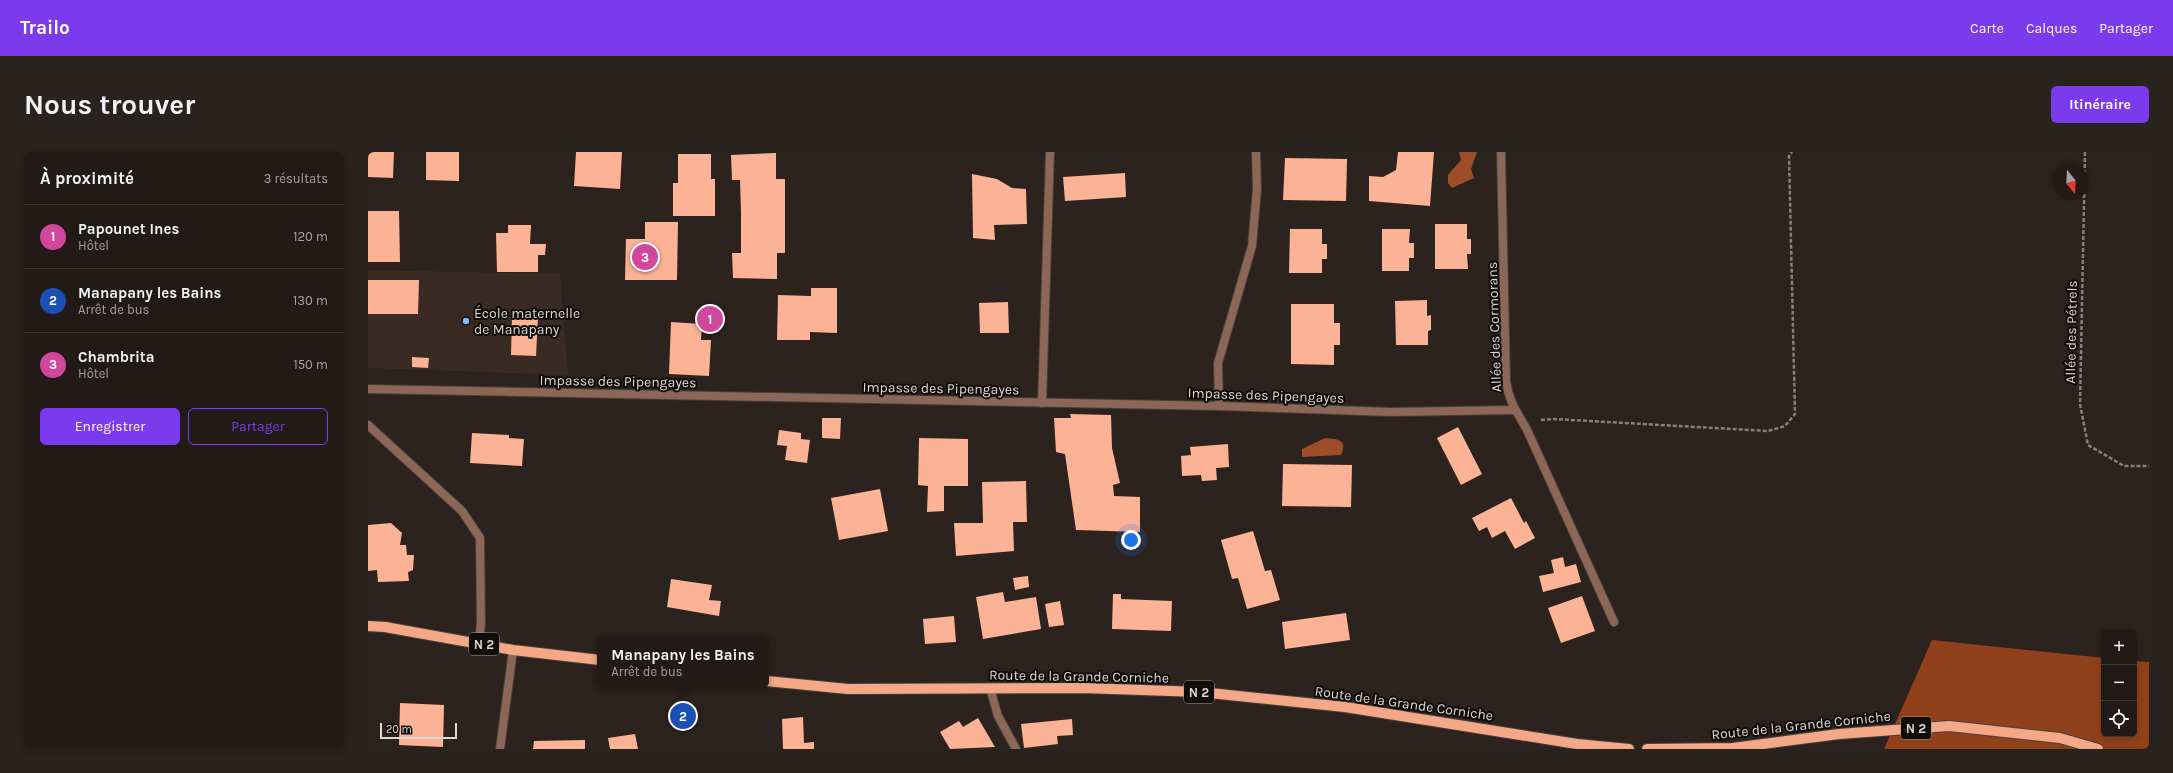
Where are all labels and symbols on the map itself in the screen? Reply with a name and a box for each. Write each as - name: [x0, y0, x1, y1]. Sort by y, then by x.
- north arrow: [2053, 164, 2089, 200]
- pin: 3: [632, 242, 658, 272]
- street label: Allée des Cormorans: [1484, 262, 1505, 392]
- street label: Allée des Pétrels: [2062, 280, 2081, 384]
- place label: École maternelle de Manapany: [474, 304, 580, 338]
- pin: 1: [697, 304, 723, 334]
- marker: École maternelle de Manapany: [461, 316, 471, 326]
- street label: Impasse des Pipengayes: [539, 372, 696, 391]
- street label: Impasse des Pipengayes: [862, 379, 1019, 398]
- street label: Impasse des Pipengayes: [1187, 384, 1345, 407]
- your location: [1121, 530, 1141, 550]
- road number: N 2: [469, 633, 499, 655]
- street label: Route de la Grande Corniche: [989, 666, 1169, 687]
- road number: N 2: [1184, 681, 1214, 703]
- street label: Route de la Grande Corniche: [1314, 683, 1494, 724]
- pin: 2: [670, 701, 696, 731]
- street label: Route de la Grande Corniche: [1711, 708, 1891, 743]
- road number: N 2: [1901, 717, 1931, 739]
- scale bar: [380, 721, 457, 740]

